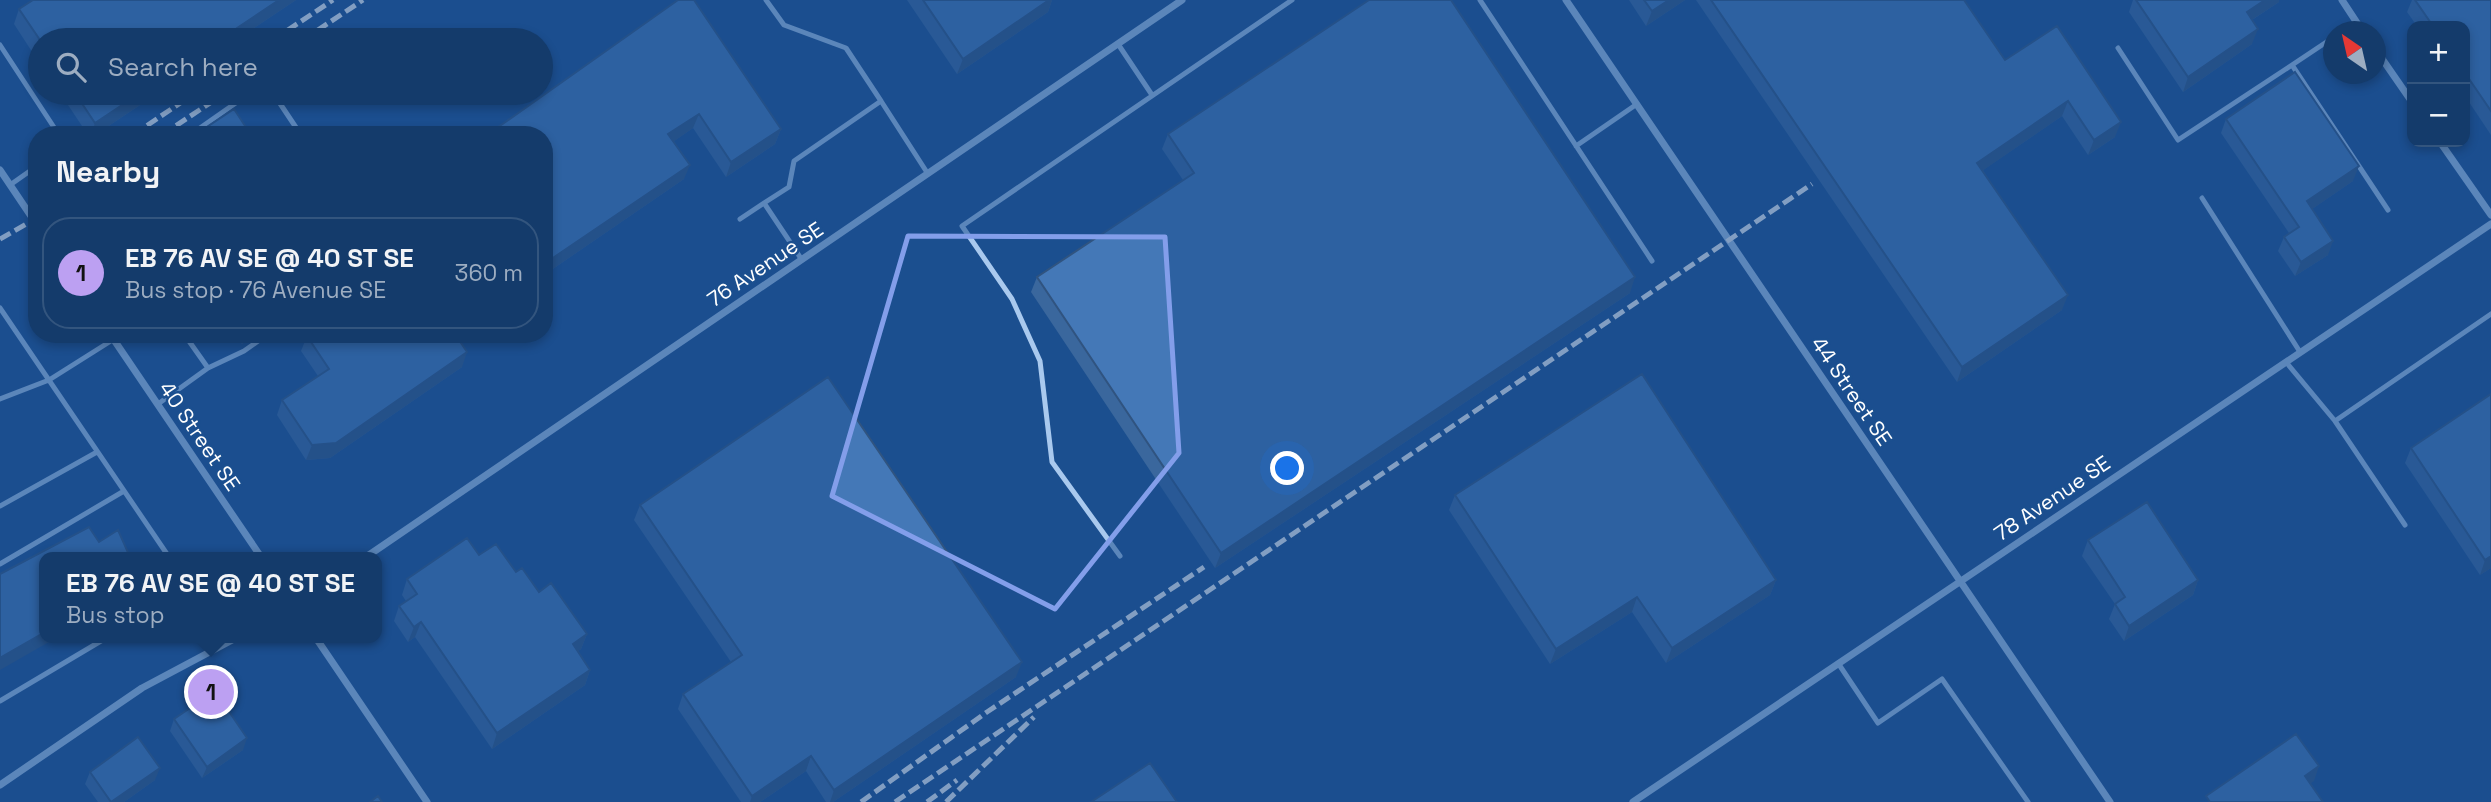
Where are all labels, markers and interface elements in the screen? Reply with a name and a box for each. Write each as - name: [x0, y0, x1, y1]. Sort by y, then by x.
- north arrow: [2323, 21, 2386, 84]
- map controls: [2407, 21, 2470, 147]
- button: +: [2407, 21, 2470, 84]
- search box: [28, 28, 553, 105]
- icon: search: [52, 48, 90, 86]
- text: Search here: [108, 50, 258, 84]
- button: −: [2407, 84, 2470, 147]
- text: Nearby: [56, 152, 160, 191]
- street label: 76 Avenue SE: [702, 215, 828, 313]
- text: EB 76 AV SE @ 40 ST SE: [125, 241, 414, 275]
- text: 1: [76, 258, 86, 288]
- text: 360 m: [455, 258, 523, 288]
- text: Bus stop · 76 Avenue SE: [125, 275, 386, 305]
- street label: 44 Street SE: [1806, 331, 1898, 451]
- street label: 40 Street SE: [154, 376, 246, 496]
- street label: 78 Avenue SE: [1989, 449, 2115, 547]
- your location: [1270, 451, 1304, 485]
- popup: [39, 552, 382, 643]
- text: EB 76 AV SE @ 40 ST SE: [66, 566, 355, 600]
- text: Bus stop: [66, 600, 164, 630]
- pin: 1: [188, 666, 234, 718]

